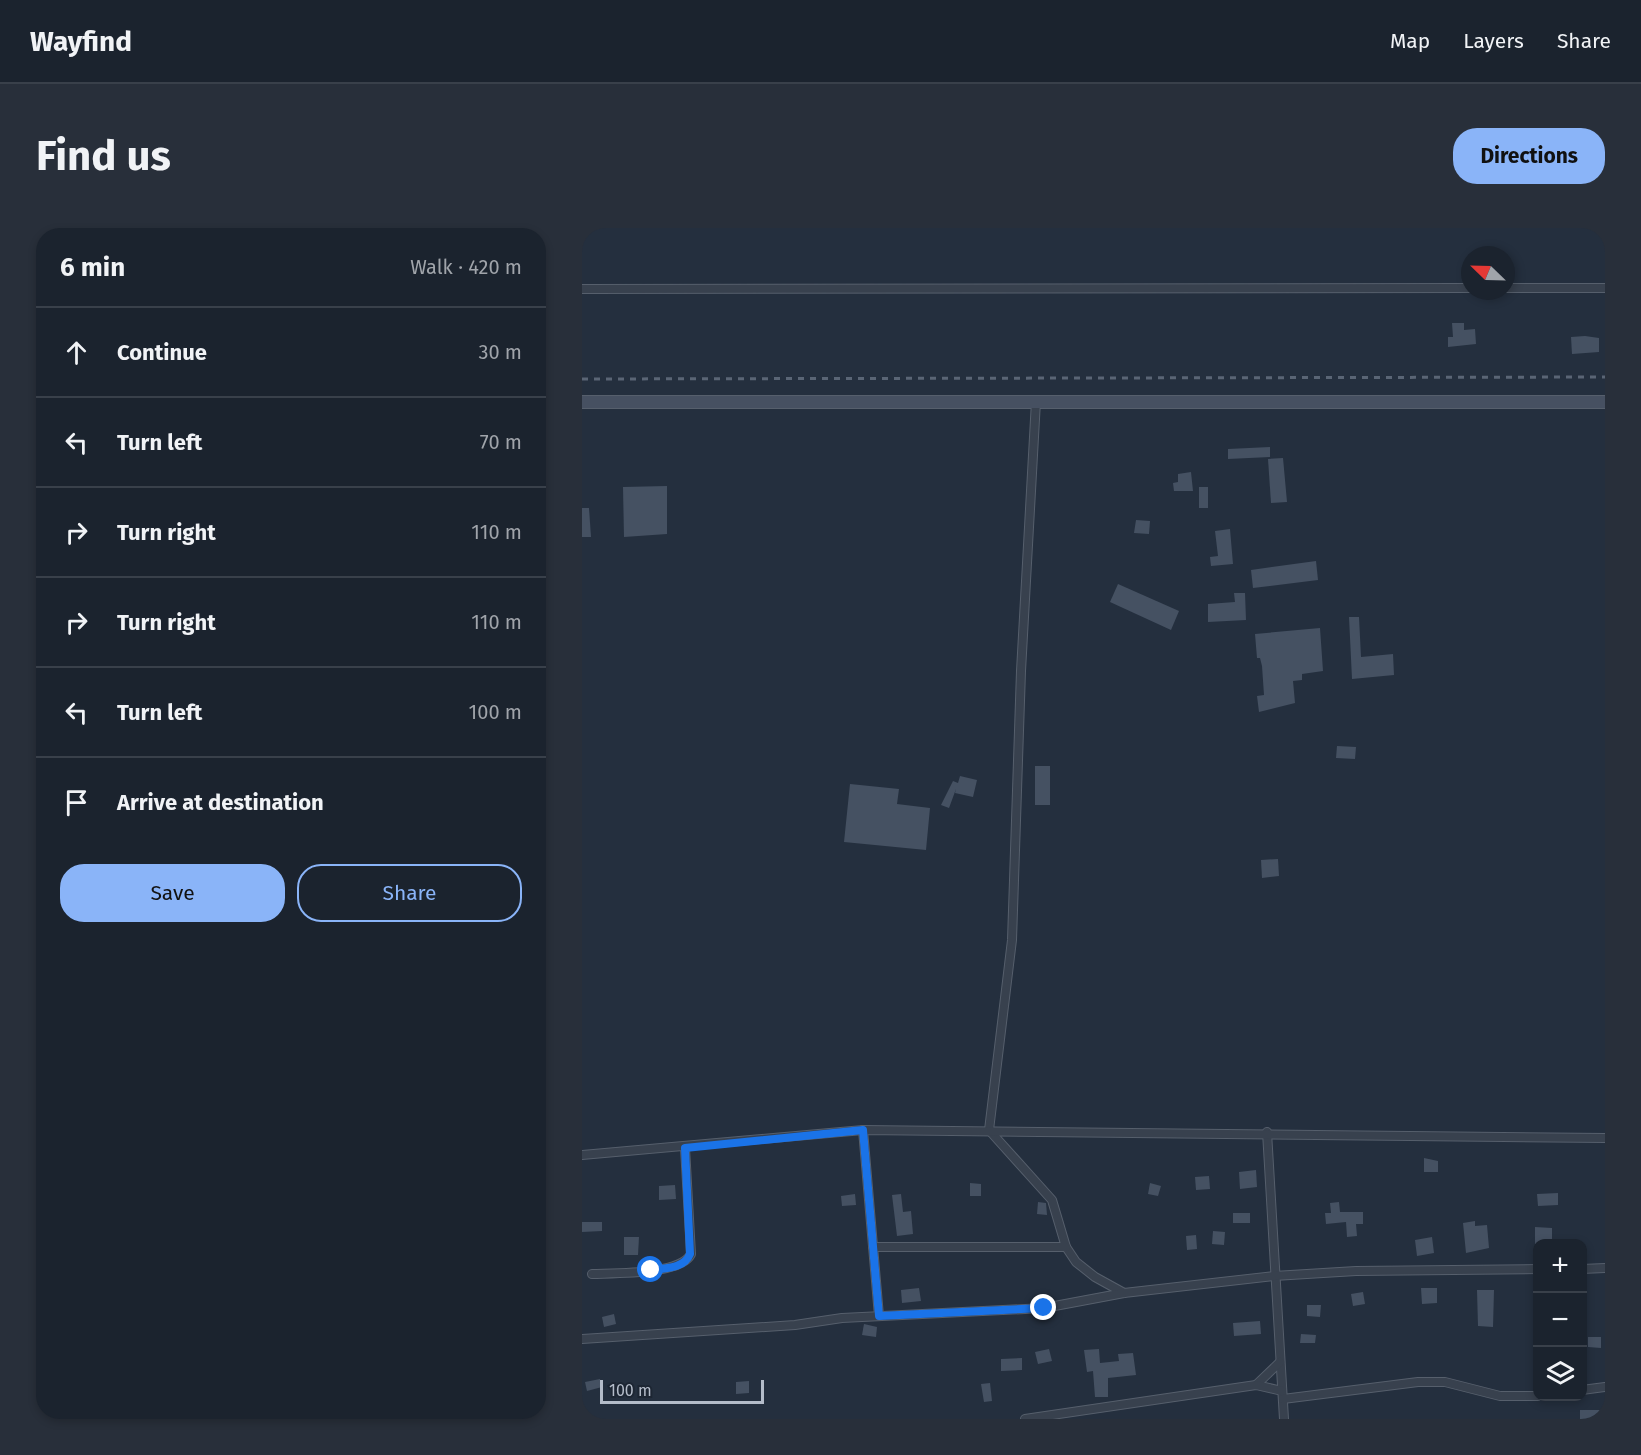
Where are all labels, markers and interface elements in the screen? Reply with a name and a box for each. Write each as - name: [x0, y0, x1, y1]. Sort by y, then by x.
- text: Wayfind: [30, 25, 132, 58]
- text: Map: [1390, 28, 1430, 54]
- text: Layers: [1463, 28, 1524, 54]
- text: Share: [1557, 28, 1611, 54]
- button: Directions: [1453, 128, 1605, 184]
- text: Find us: [36, 131, 171, 181]
- north arrow: [1461, 246, 1515, 300]
- text: 6 min: [60, 252, 125, 283]
- text: Walk · 420 m: [410, 255, 522, 279]
- icon: ahead: [60, 336, 93, 369]
- text: Continue: [117, 339, 207, 366]
- text: 30 m: [478, 340, 522, 364]
- icon: left: [60, 426, 93, 459]
- text: Turn left: [117, 429, 202, 456]
- text: 70 m: [480, 430, 522, 454]
- icon: right: [60, 516, 93, 549]
- text: Turn right: [117, 519, 216, 546]
- text: 110 m: [471, 520, 522, 544]
- icon: right: [60, 606, 93, 639]
- text: Turn right: [117, 609, 216, 636]
- text: 110 m: [471, 610, 522, 634]
- icon: left: [60, 696, 93, 729]
- text: Turn left: [117, 699, 202, 726]
- text: 100 m: [469, 700, 522, 724]
- icon: arrive: [60, 786, 93, 819]
- text: Arrive at destination: [117, 789, 324, 816]
- button: Save: [60, 864, 285, 922]
- button: Share: [297, 864, 522, 922]
- map controls: [1533, 1239, 1587, 1401]
- button: +: [1533, 1239, 1587, 1293]
- route start: [637, 1256, 663, 1282]
- button: −: [1533, 1293, 1587, 1347]
- route end: [1030, 1294, 1056, 1320]
- button: layers: [1533, 1347, 1587, 1401]
- scale bar: [600, 1377, 764, 1404]
- text: 100 m: [609, 1381, 652, 1400]

